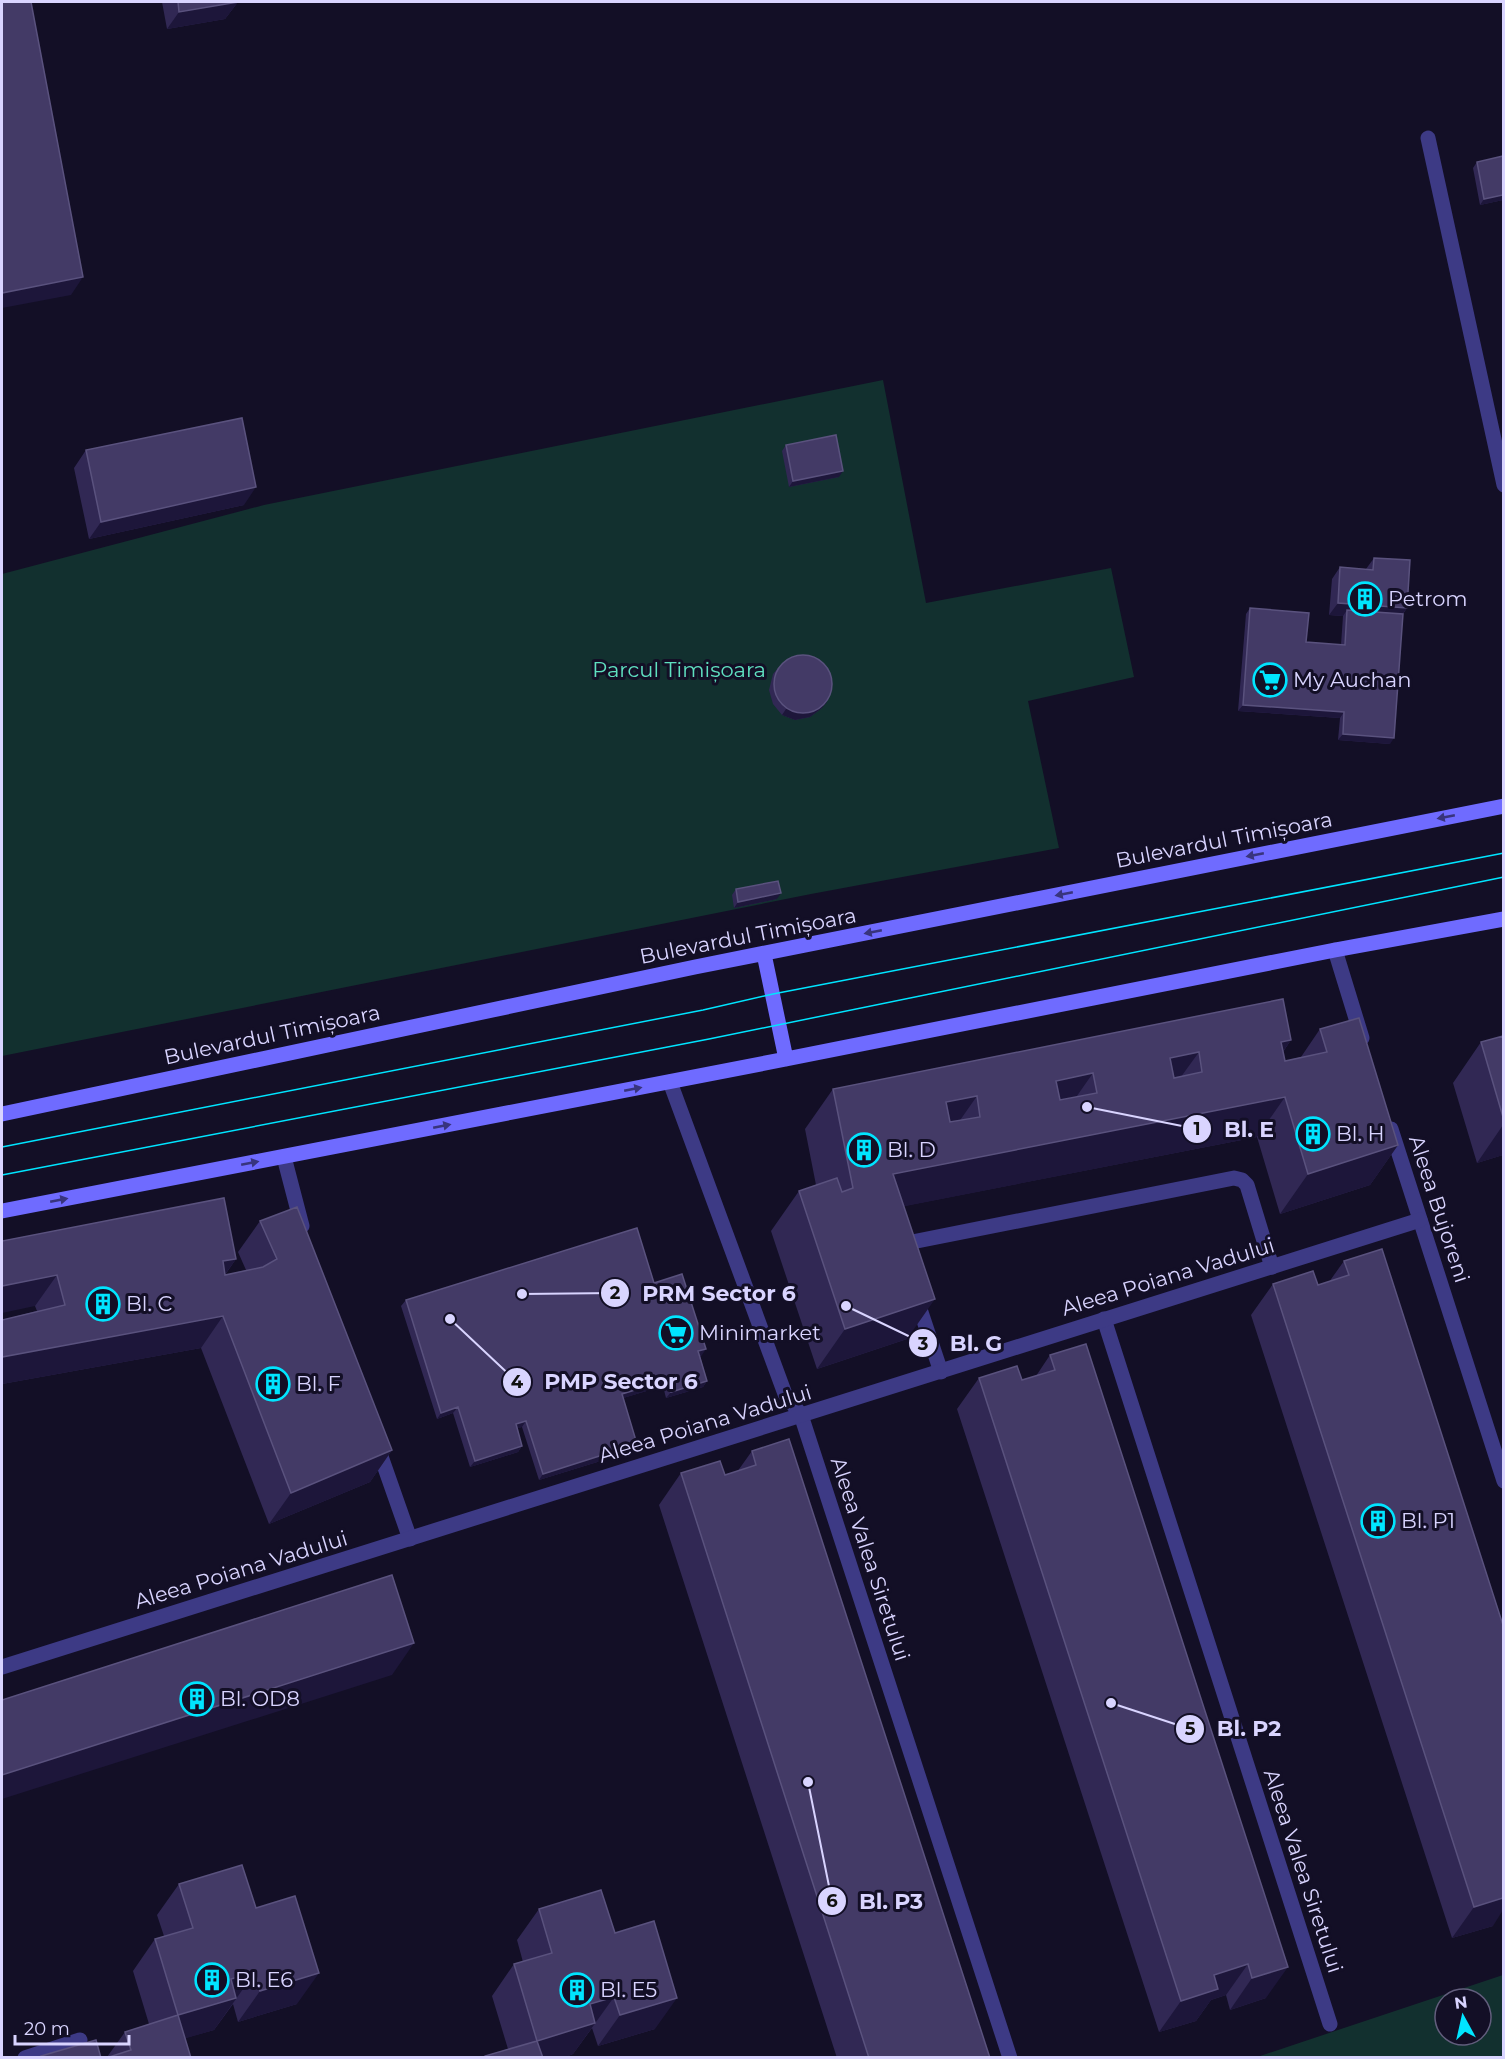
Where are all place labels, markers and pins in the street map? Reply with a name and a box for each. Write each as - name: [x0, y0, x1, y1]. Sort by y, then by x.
- building icon: Petrom: [1347, 581, 1383, 617]
- place label: Petrom: [1388, 586, 1468, 611]
- supermarket icon: My Auchan: [1252, 662, 1288, 698]
- place label: My Auchan: [1293, 667, 1411, 692]
- callout: Bl. E: [1182, 1109, 1287, 1149]
- building icon: Bl. H: [1295, 1116, 1331, 1152]
- place label: Bl. H: [1336, 1121, 1385, 1146]
- building icon: Bl. D: [846, 1132, 882, 1168]
- place label: Bl. D: [887, 1137, 936, 1162]
- callout: PRM Sector 6: [600, 1273, 807, 1313]
- building icon: Bl. C: [85, 1286, 121, 1322]
- place label: Bl. C: [126, 1291, 172, 1316]
- supermarket icon: Minimarket: [658, 1315, 694, 1351]
- place label: Minimarket: [699, 1320, 821, 1345]
- callout: Bl. G: [908, 1323, 1014, 1363]
- callout: PMP Sector 6: [502, 1362, 710, 1402]
- building icon: Bl. F: [255, 1366, 291, 1402]
- place label: Bl. F: [296, 1371, 341, 1396]
- building icon: Bl. P1: [1360, 1503, 1396, 1539]
- place label: Bl. P1: [1401, 1508, 1455, 1533]
- building icon: Bl. OD8: [179, 1681, 215, 1717]
- place label: Bl. OD8: [220, 1686, 300, 1711]
- callout: Bl. P2: [1175, 1709, 1293, 1749]
- callout: Bl. P3: [817, 1881, 935, 1921]
- building icon: Bl. E6: [194, 1962, 230, 1998]
- place label: Bl. E6: [235, 1967, 293, 1992]
- building icon: Bl. E5: [559, 1972, 595, 2008]
- place label: Bl. E5: [600, 1977, 657, 2002]

